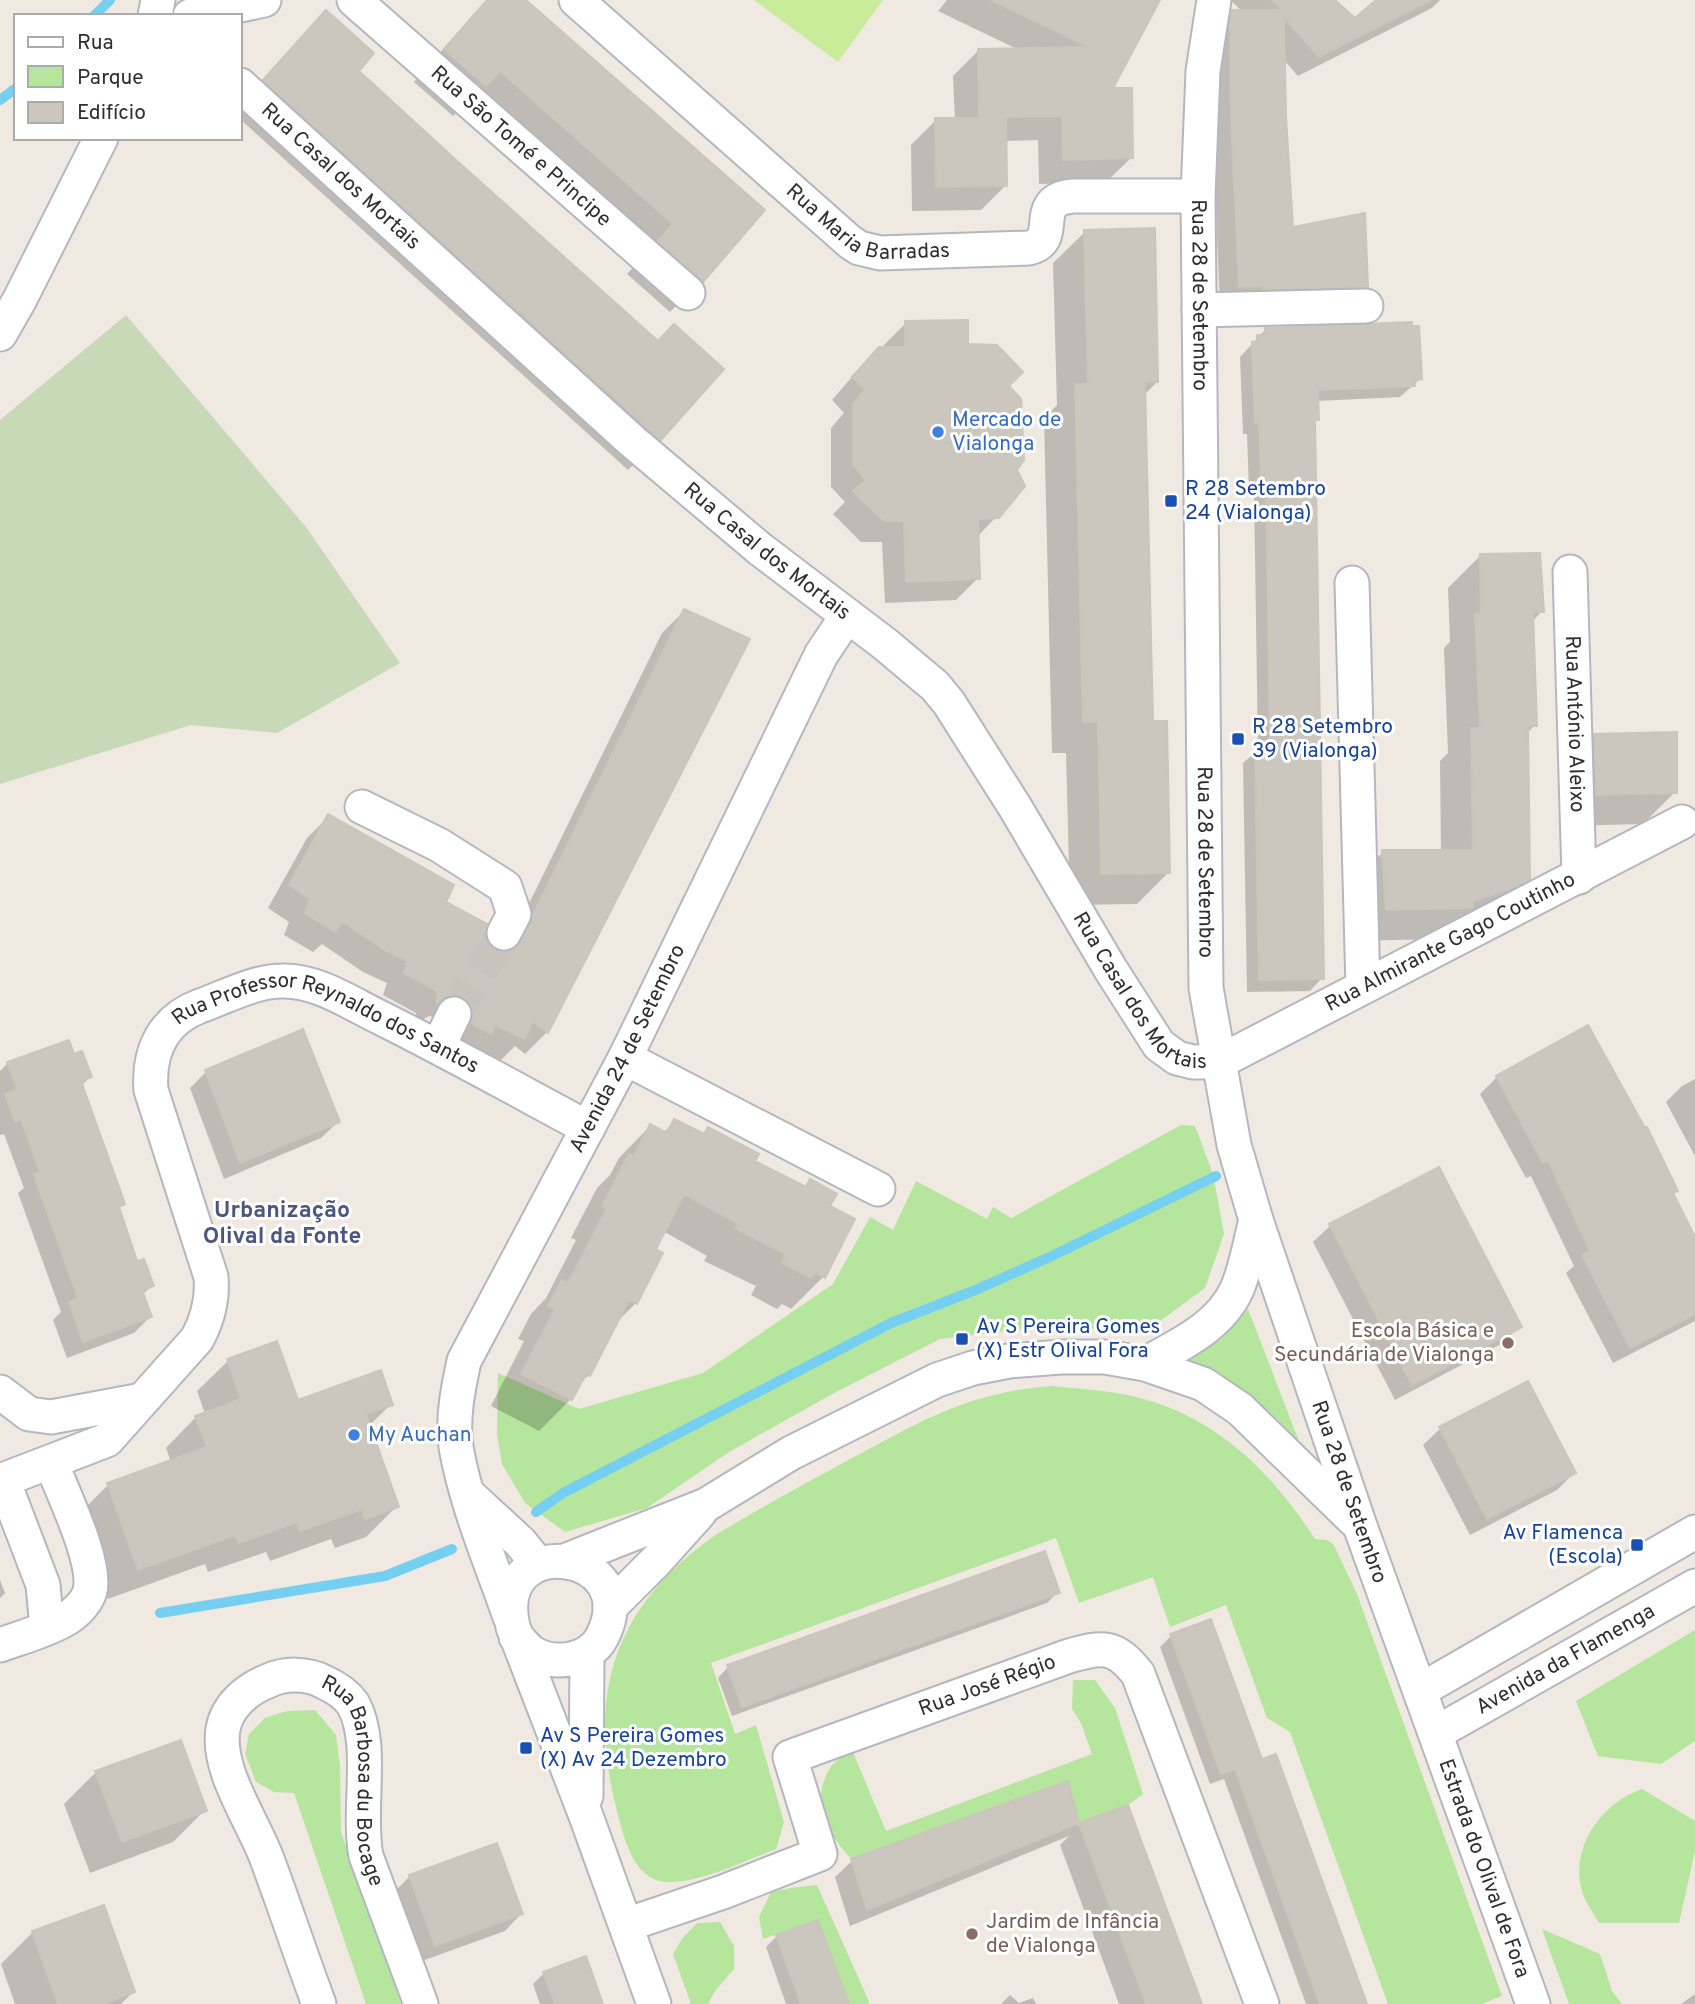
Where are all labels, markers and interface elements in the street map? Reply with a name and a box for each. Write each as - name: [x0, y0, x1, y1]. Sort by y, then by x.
- legend: [14, 14, 242, 140]
- text: Rua: [77, 30, 114, 57]
- street label: Rua São Tomé e Principe: [425, 60, 617, 233]
- text: Parque: [77, 65, 144, 92]
- street label: Rua Casal dos Mortais: [255, 97, 426, 256]
- text: Edifício: [77, 100, 146, 127]
- street label: Rua Maria Barradas: [780, 178, 950, 267]
- street label: Rua 28 de Setembro: [1185, 199, 1213, 391]
- place label: Mercado de Vialonga: [952, 407, 1061, 458]
- marker: Mercado de Vialonga: [930, 424, 946, 440]
- place label: R 28 Setembro 24 (Vialonga): [1185, 476, 1326, 527]
- street label: Rua Casal dos Mortais: [678, 477, 856, 626]
- marker: R 28 Setembro 24 (Vialonga): [1163, 493, 1179, 509]
- street label: Rua António Aleixo: [1558, 635, 1591, 813]
- place label: R 28 Setembro 39 (Vialonga): [1252, 714, 1393, 765]
- marker: R 28 Setembro 39 (Vialonga): [1230, 731, 1246, 747]
- street label: Rua 28 de Setembro: [1190, 766, 1219, 958]
- street label: Rua Almirante Gago Coutinho: [1321, 866, 1580, 1018]
- street label: Rua Casal dos Mortais: [1066, 907, 1207, 1076]
- street label: Avenida 24 de Setembro: [563, 940, 692, 1158]
- street label: Rua Professor Reynaldo dos Santos: [166, 967, 484, 1080]
- district label: Urbanização Olival da Fonte: [203, 1197, 361, 1252]
- place label: Av S Pereira Gomes (X) Estr Olival Fora: [976, 1314, 1160, 1365]
- place label: Escola Básica e Secundária de Vialonga: [1274, 1318, 1494, 1369]
- marker: Av S Pereira Gomes (X) Estr Olival Fora: [954, 1331, 970, 1347]
- marker: Escola Básica e Secundária de Vialonga: [1500, 1335, 1516, 1351]
- street label: Rua 28 de Setembro: [1305, 1397, 1393, 1587]
- place label: My Auchan: [368, 1422, 472, 1449]
- marker: My Auchan: [346, 1427, 362, 1443]
- place label: Av Flamenca (Escola): [1502, 1520, 1623, 1571]
- marker: Av Flamenca (Escola): [1629, 1537, 1645, 1553]
- street label: Avenida da Flamenga: [1471, 1598, 1660, 1721]
- street label: Rua José Régio: [915, 1648, 1060, 1723]
- street label: Rua Barbosa du Bocage: [317, 1669, 390, 1890]
- place label: Av S Pereira Gomes (X) Av 24 Dezembro: [540, 1723, 727, 1774]
- marker: Av S Pereira Gomes (X) Av 24 Dezembro: [518, 1740, 534, 1756]
- street label: Estrada do Olival de Fora: [1432, 1755, 1536, 1982]
- place label: Jardim de Infância de Vialonga: [986, 1909, 1159, 1960]
- marker: Jardim de Infância de Vialonga: [964, 1926, 980, 1942]

